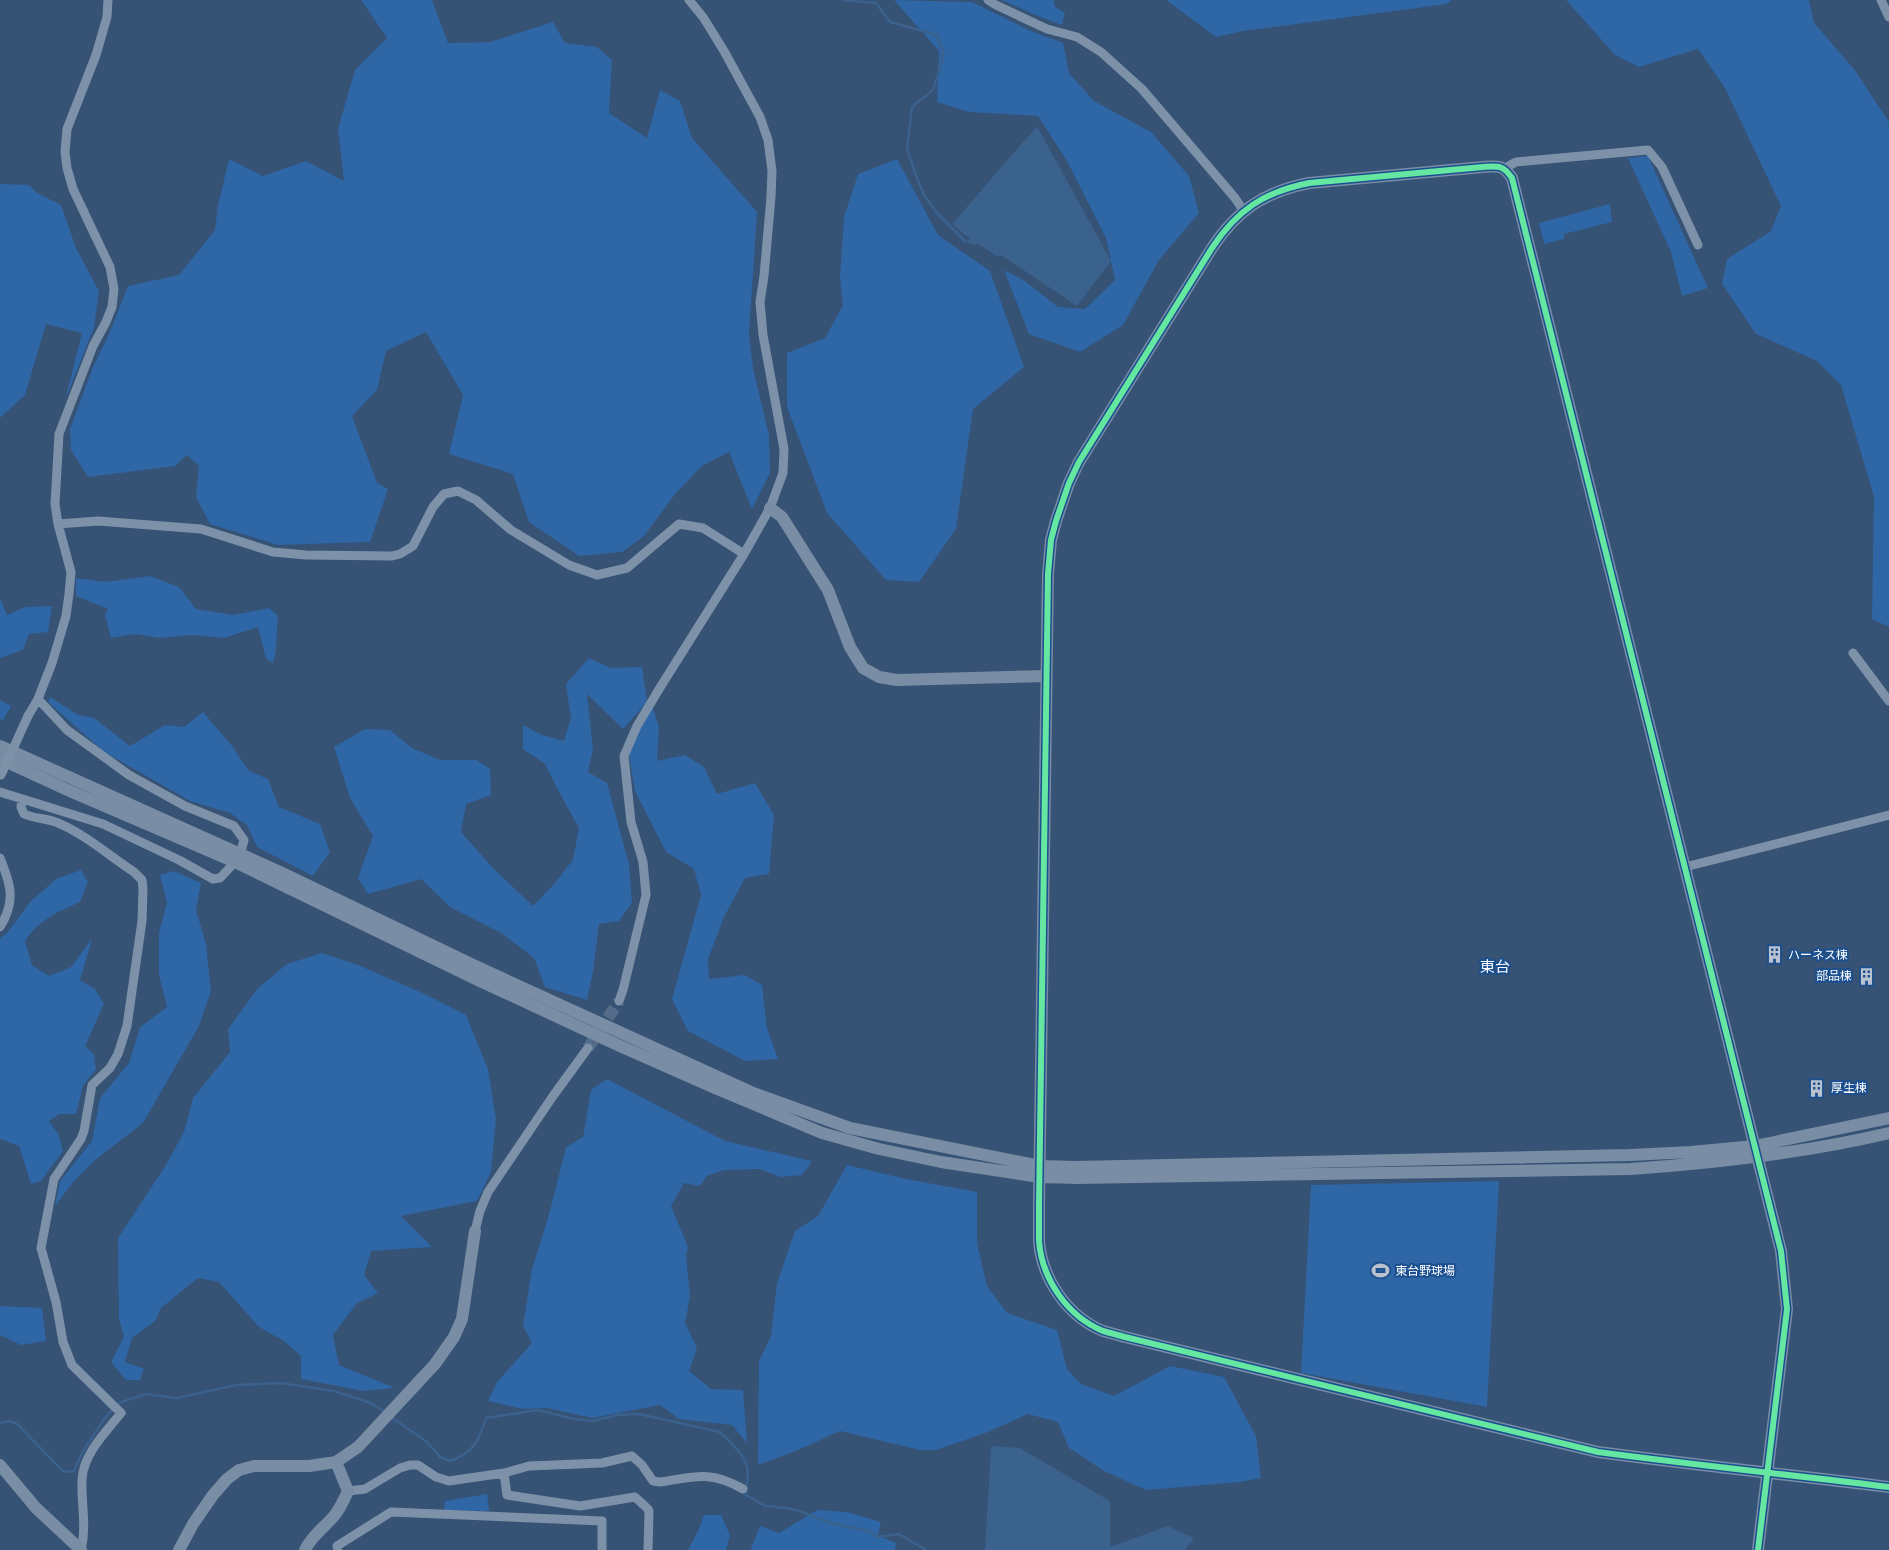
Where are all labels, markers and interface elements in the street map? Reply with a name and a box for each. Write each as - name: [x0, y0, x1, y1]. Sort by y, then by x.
- building icon: ハーネス棟: [1764, 945, 1784, 965]
- place label: ハーネス棟: [1788, 945, 1848, 964]
- district label: 東台: [1480, 955, 1510, 978]
- place label: 部品棟: [1816, 966, 1852, 985]
- building icon: 部品棟: [1856, 966, 1876, 986]
- building icon: 厚生棟: [1807, 1078, 1827, 1098]
- place label: 厚生棟: [1831, 1078, 1867, 1097]
- sports icon: 東台野球場: [1371, 1261, 1391, 1281]
- place label: 東台野球場: [1395, 1261, 1455, 1280]

